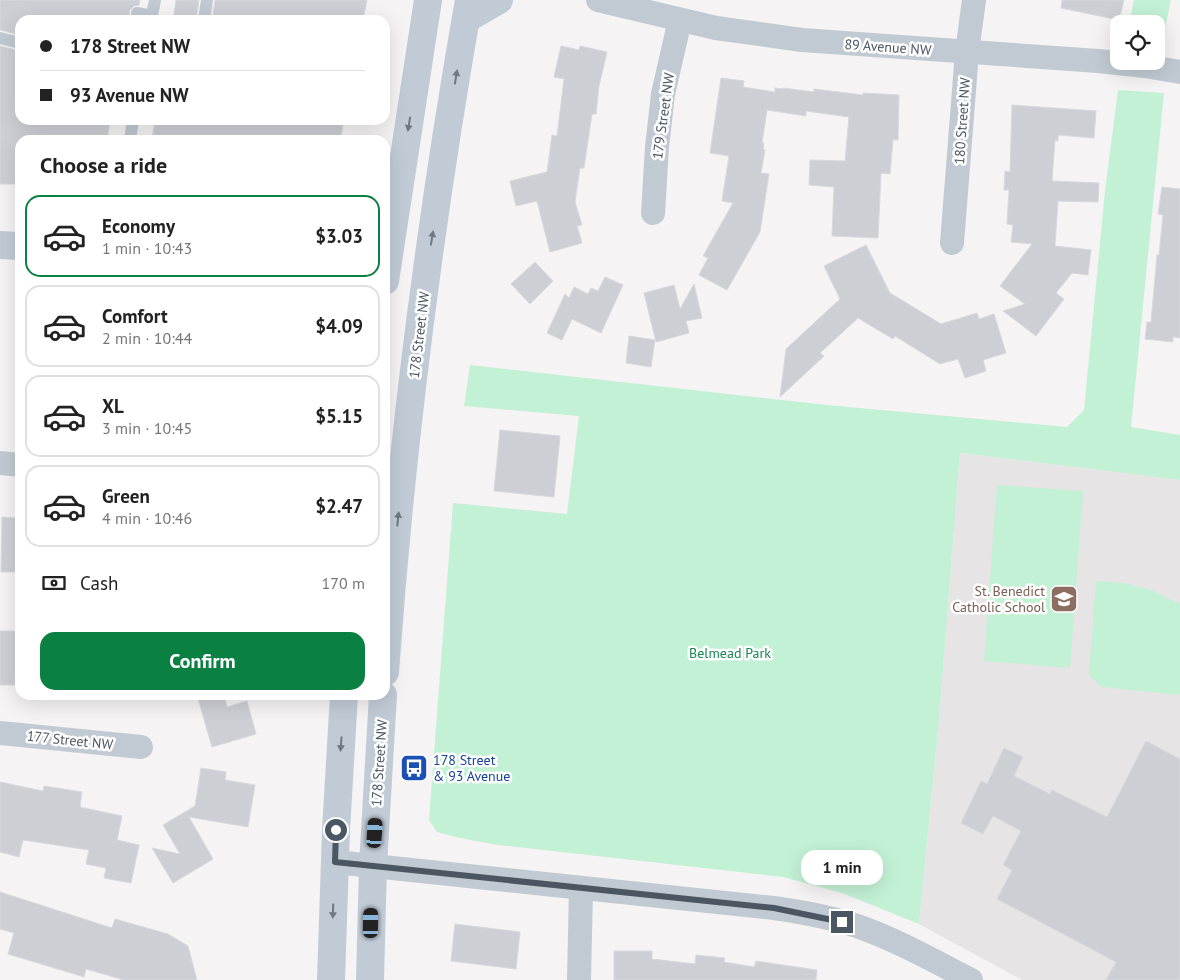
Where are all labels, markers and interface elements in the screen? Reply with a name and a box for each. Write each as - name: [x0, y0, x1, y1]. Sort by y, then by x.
- map controls: [1110, 15, 1165, 70]
- button: locate: [1110, 15, 1165, 70]
- text: 178 Street NW: [70, 34, 190, 58]
- street label: 89 Avenue NW: [844, 35, 932, 59]
- one-way arrow: [452, 69, 460, 85]
- street label: 179 Street NW: [648, 71, 678, 160]
- street label: 180 Street NW: [950, 77, 974, 165]
- text: 93 Avenue NW: [70, 83, 189, 107]
- one-way arrow: [405, 116, 413, 132]
- text: Choose a ride: [40, 151, 167, 179]
- icon: car: [42, 214, 87, 259]
- text: Economy: [102, 214, 175, 238]
- text: $3.03: [315, 224, 363, 248]
- one-way arrow: [428, 230, 436, 246]
- text: 1 min · 10:43: [102, 238, 192, 258]
- street label: 178 Street NW: [405, 290, 433, 379]
- icon: car: [42, 304, 87, 349]
- text: Comfort: [102, 304, 168, 328]
- text: $4.09: [315, 314, 363, 338]
- text: 2 min · 10:44: [102, 328, 192, 348]
- icon: car: [42, 394, 87, 439]
- text: XL: [102, 394, 124, 418]
- text: $5.15: [315, 404, 363, 428]
- text: 3 min · 10:45: [102, 418, 192, 438]
- icon: car: [42, 484, 87, 529]
- text: Green: [102, 484, 150, 508]
- text: $2.47: [315, 494, 363, 518]
- text: 4 min · 10:46: [102, 508, 192, 528]
- one-way arrow: [394, 510, 402, 526]
- icon: cash: [40, 569, 68, 597]
- text: Cash: [80, 571, 118, 595]
- text: 170 m: [322, 573, 365, 593]
- place label: St. Benedict Catholic School: [952, 582, 1045, 616]
- school or university icon: St. Benedict Catholic School: [1049, 584, 1079, 614]
- button: Confirm: [40, 632, 365, 690]
- park label: Belmead Park: [689, 644, 771, 662]
- street label: 178 Street NW: [367, 719, 391, 807]
- street label: 177 Street NW: [26, 727, 114, 754]
- one-way arrow: [337, 736, 345, 752]
- place label: 178 Street & 93 Avenue: [433, 751, 510, 785]
- bus stop icon: 178 Street & 93 Avenue: [399, 753, 429, 783]
- car: [366, 818, 383, 848]
- route start: [325, 819, 347, 841]
- callout: 1 min: [801, 850, 883, 884]
- text: 1 min: [822, 857, 862, 877]
- one-way arrow: [329, 903, 337, 919]
- car: [363, 908, 378, 938]
- route end: [831, 911, 853, 933]

